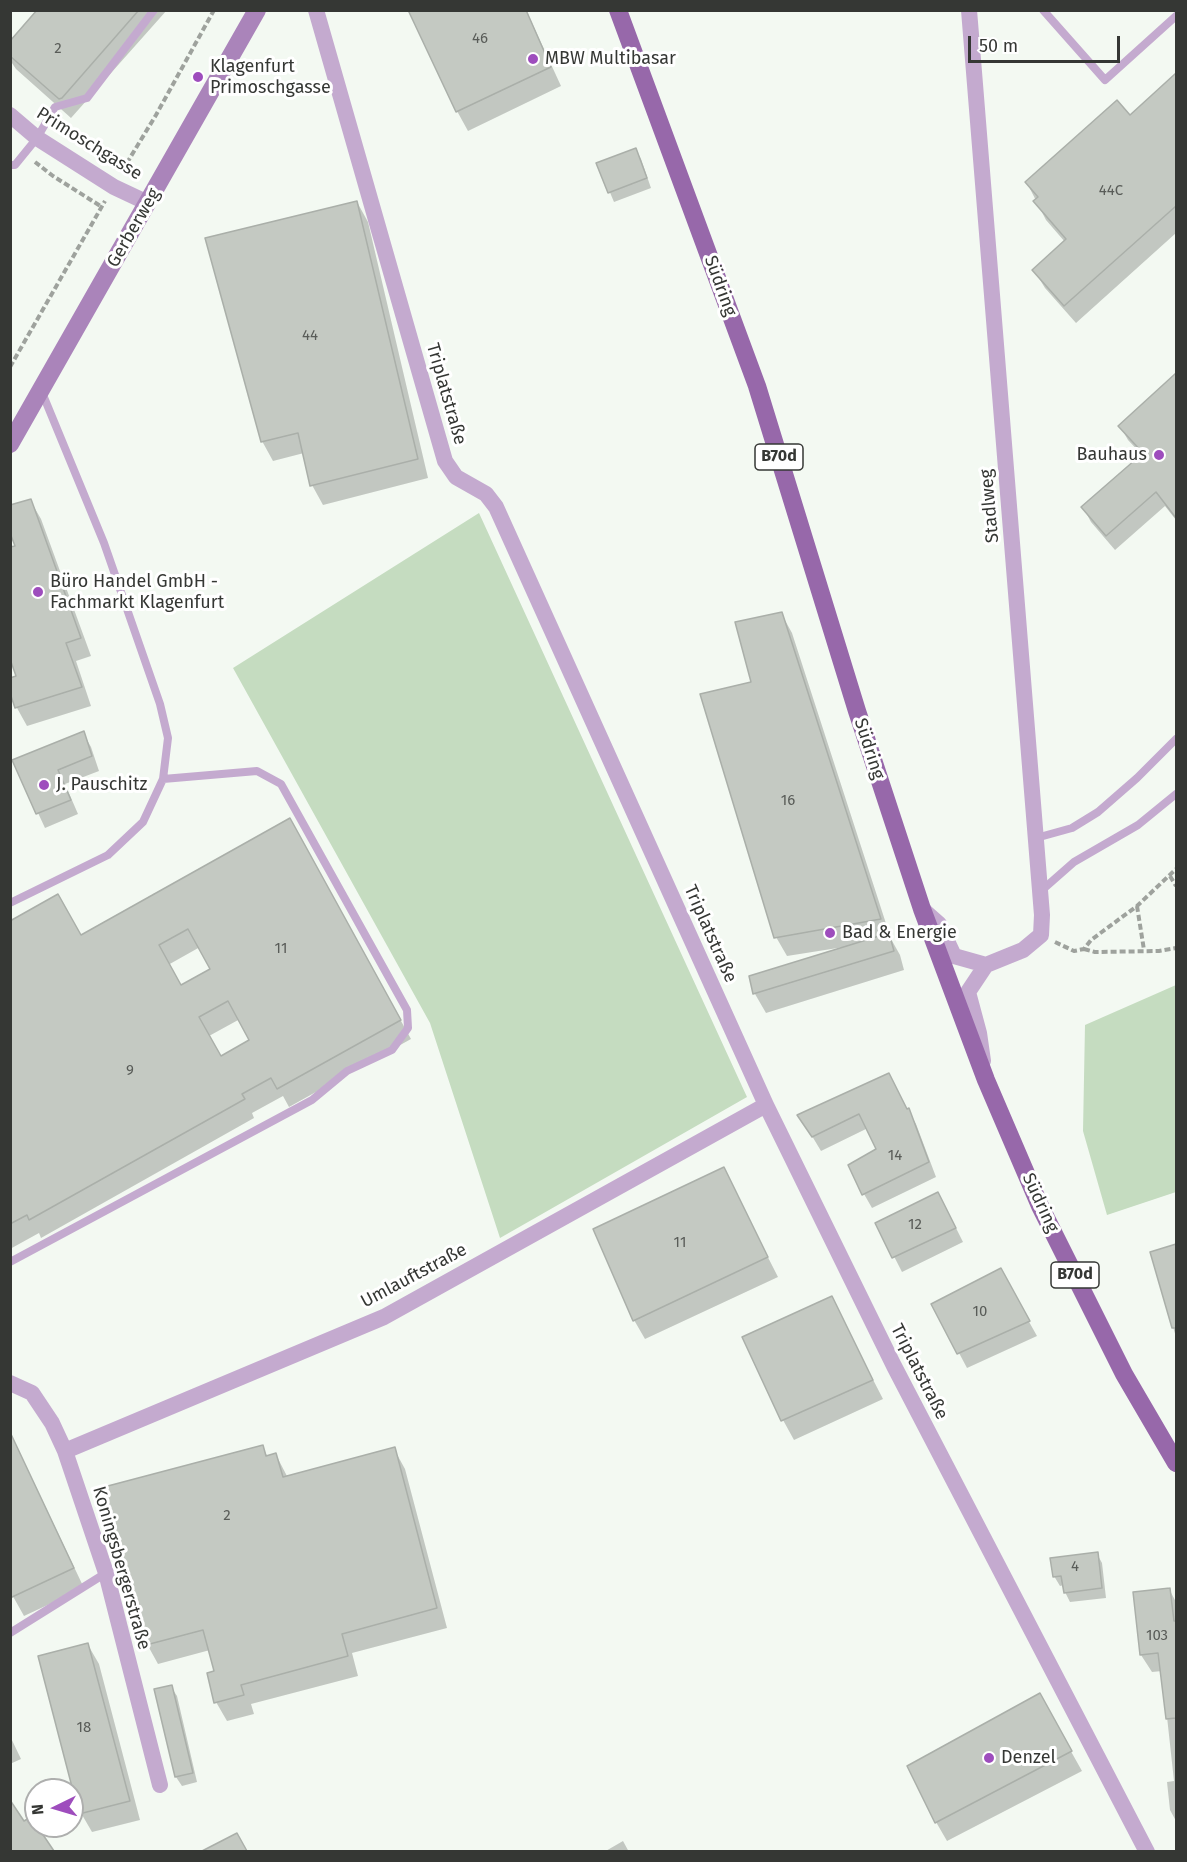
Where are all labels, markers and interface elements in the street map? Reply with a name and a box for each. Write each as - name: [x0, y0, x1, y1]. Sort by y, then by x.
- scale bar: [971, 24, 1122, 62]
- house number: 46: [472, 30, 488, 48]
- text: 50 m: [979, 35, 1018, 57]
- house number: 2: [54, 40, 62, 58]
- place label: MBW Multibasar: [545, 48, 676, 70]
- marker: MBW Multibasar: [526, 52, 540, 66]
- place label: Klagenfurt Primoschgasse: [210, 56, 331, 98]
- marker: Klagenfurt Primoschgasse: [191, 70, 205, 84]
- street label: Primoschgasse: [32, 103, 146, 185]
- house number: 44C: [1099, 182, 1123, 200]
- street label: Gerberweg: [103, 185, 165, 271]
- street label: Südring: [699, 253, 741, 319]
- house number: 44: [302, 327, 318, 345]
- street label: Triplatstraße: [421, 341, 471, 447]
- road number: B70d: [755, 444, 803, 470]
- place label: Bauhaus: [1077, 444, 1147, 466]
- marker: Bauhaus: [1152, 448, 1166, 462]
- street label: Stadlweg: [976, 468, 1004, 544]
- place label: Büro Handel GmbH - Fachmarkt Klagenfurt: [50, 571, 224, 614]
- marker: Büro Handel GmbH - Fachmarkt Klagenfurt: [31, 585, 45, 599]
- street label: Südring: [849, 716, 889, 782]
- place label: J. Pauschitz: [56, 774, 147, 796]
- marker: J. Pauschitz: [37, 778, 51, 792]
- house number: 16: [781, 792, 795, 810]
- street label: Triplatstraße: [679, 882, 741, 986]
- place label: Bad & Energie: [842, 922, 957, 944]
- marker: Bad & Energie: [823, 926, 837, 940]
- house number: 11: [275, 940, 287, 958]
- house number: 9: [126, 1062, 134, 1080]
- house number: 14: [888, 1147, 902, 1165]
- street label: Südring: [1017, 1170, 1063, 1236]
- house number: 12: [908, 1216, 922, 1234]
- house number: 11: [674, 1234, 686, 1252]
- street label: Umlauftstraße: [357, 1239, 471, 1313]
- road number: B70d: [1051, 1262, 1099, 1288]
- house number: 10: [973, 1303, 987, 1321]
- street label: Triplatstraße: [886, 1321, 952, 1423]
- street label: Koningsbergerstraße: [87, 1484, 155, 1652]
- house number: 2: [223, 1507, 231, 1525]
- house number: 4: [1071, 1558, 1079, 1576]
- house number: 103: [1146, 1627, 1168, 1645]
- house number: 18: [77, 1719, 91, 1737]
- place label: Denzel: [1001, 1747, 1056, 1769]
- marker: Denzel: [982, 1751, 996, 1765]
- north arrow: [24, 1778, 84, 1838]
- text: N: [28, 1803, 47, 1816]

